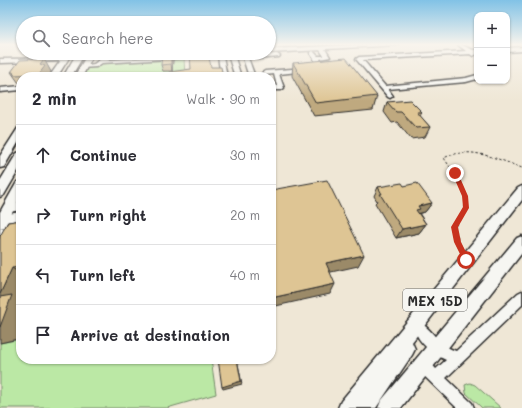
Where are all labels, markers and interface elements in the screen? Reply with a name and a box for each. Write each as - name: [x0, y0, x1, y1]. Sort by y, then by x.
- map controls: [474, 12, 510, 84]
- button: +: [474, 12, 510, 48]
- search box: [16, 16, 276, 60]
- icon: search: [30, 27, 52, 49]
- text: Search here: [62, 28, 153, 48]
- button: −: [474, 48, 510, 84]
- text: 2 min: [32, 87, 77, 109]
- text: Walk · 90 m: [186, 90, 260, 107]
- icon: ahead: [32, 144, 54, 166]
- text: Continue: [70, 145, 137, 165]
- text: 30 m: [230, 146, 260, 163]
- route end: [446, 164, 464, 182]
- icon: right: [32, 204, 54, 226]
- text: Turn right: [70, 205, 147, 225]
- text: 20 m: [230, 206, 260, 223]
- route start: [457, 251, 475, 269]
- icon: left: [32, 264, 54, 286]
- text: Turn left: [70, 265, 135, 285]
- text: 40 m: [230, 266, 260, 283]
- road number: MEX 15D: [403, 289, 467, 311]
- icon: arrive: [32, 324, 54, 346]
- text: Arrive at destination: [70, 325, 230, 345]

